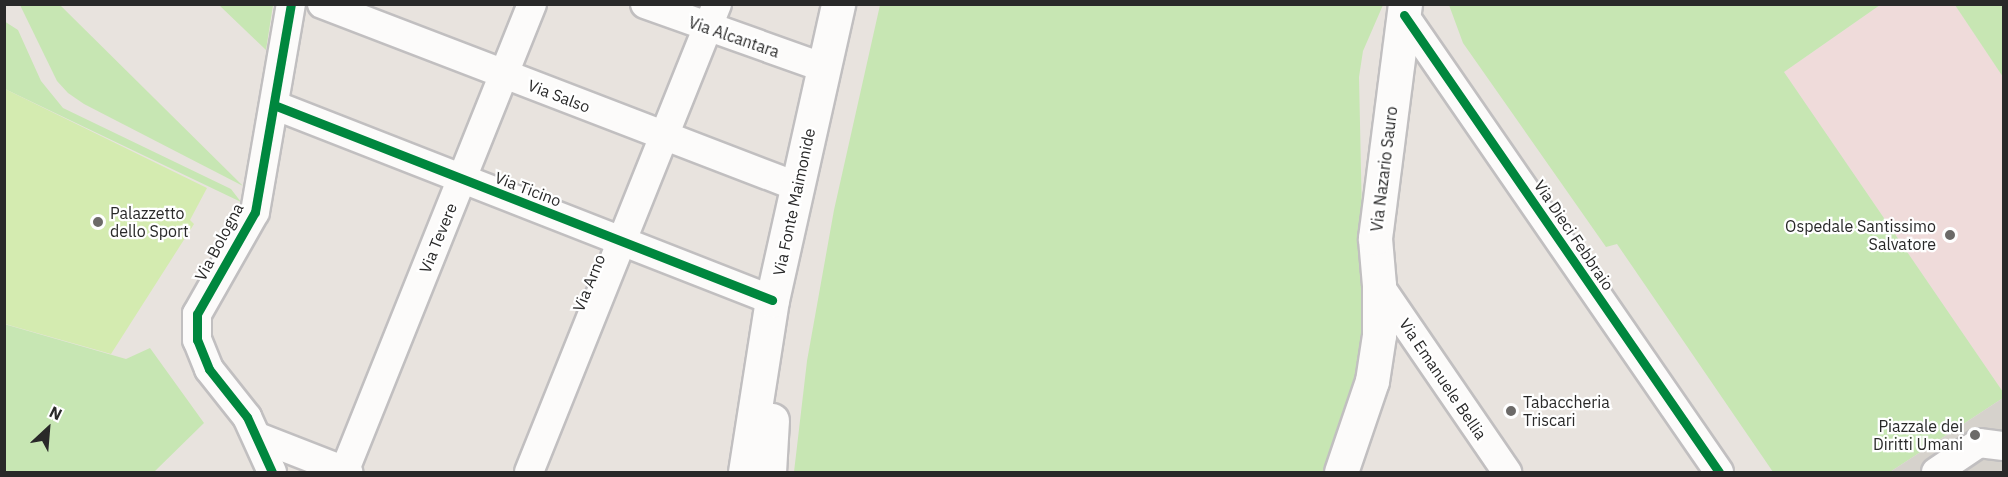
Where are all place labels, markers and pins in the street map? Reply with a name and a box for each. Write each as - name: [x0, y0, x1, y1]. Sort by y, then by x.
- place label: Palazzetto dello Sport: [110, 203, 189, 241]
- marker: Palazzetto dello Sport: [91, 215, 105, 229]
- place label: Ospedale Santissimo Salvatore: [1785, 216, 1936, 254]
- marker: Ospedale Santissimo Salvatore: [1941, 226, 1959, 244]
- place label: Tabaccheria Triscari: [1523, 392, 1610, 430]
- marker: Tabaccheria Triscari: [1504, 404, 1518, 418]
- place label: Piazzale dei Diritti Umani: [1873, 416, 1963, 454]
- marker: Piazzale dei Diritti Umani: [1968, 428, 1982, 442]

